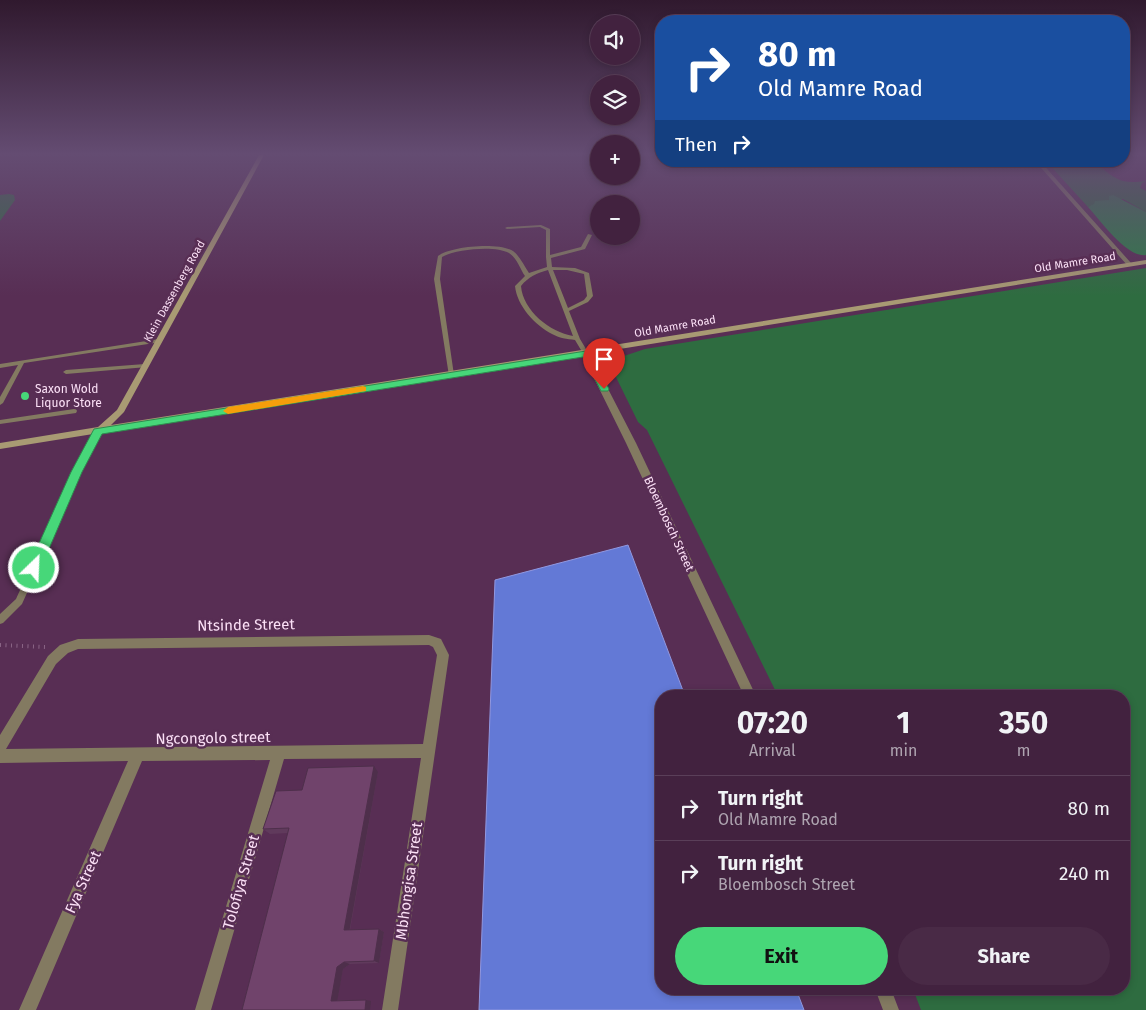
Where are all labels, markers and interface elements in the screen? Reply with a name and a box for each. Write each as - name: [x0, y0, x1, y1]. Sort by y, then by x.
- map controls: [590, 15, 640, 245]
- button: sound: [590, 15, 640, 65]
- text: 80 m: [758, 33, 837, 75]
- icon: right: [675, 35, 740, 100]
- button: layers: [590, 75, 640, 125]
- text: Old Mamre Road: [758, 75, 923, 102]
- icon: right: [727, 130, 755, 158]
- text: Then: [675, 133, 717, 156]
- button: +: [590, 135, 640, 185]
- button: −: [590, 195, 640, 245]
- street label: Klein Dassenberg Road: [141, 238, 208, 344]
- street label: Old Mamre Road: [1033, 250, 1117, 275]
- street label: Old Mamre Road: [633, 313, 717, 340]
- pin: [583, 338, 625, 389]
- icon: arrive: [590, 345, 618, 373]
- place label: Saxon Wold Liquor Store: [35, 382, 102, 410]
- marker: Saxon Wold Liquor Store: [19, 390, 31, 402]
- street label: Bloembosch Street: [641, 474, 697, 574]
- position arrow: [7, 541, 59, 593]
- street label: Ntsinde Street: [197, 615, 295, 635]
- text: 07:20: [737, 705, 808, 741]
- text: 1: [897, 705, 910, 741]
- text: 350: [999, 705, 1048, 741]
- street label: Ngcongolo street: [155, 728, 271, 748]
- text: Arrival: [749, 741, 796, 760]
- text: min: [890, 741, 917, 760]
- text: m: [1017, 741, 1030, 760]
- text: Turn right: [718, 787, 803, 810]
- icon: right: [675, 794, 703, 822]
- text: 80 m: [1068, 797, 1110, 820]
- text: Old Mamre Road: [718, 810, 838, 829]
- street label: Mbhongisa Street: [392, 820, 426, 941]
- street label: Tolofiya Street: [219, 832, 263, 931]
- street label: Fya Street: [61, 847, 105, 916]
- text: Turn right: [718, 852, 803, 875]
- icon: right: [675, 859, 703, 887]
- text: 240 m: [1059, 862, 1110, 885]
- text: Bloembosch Street: [718, 875, 855, 894]
- button: Exit: [675, 927, 888, 985]
- button: Share: [898, 927, 1110, 985]

